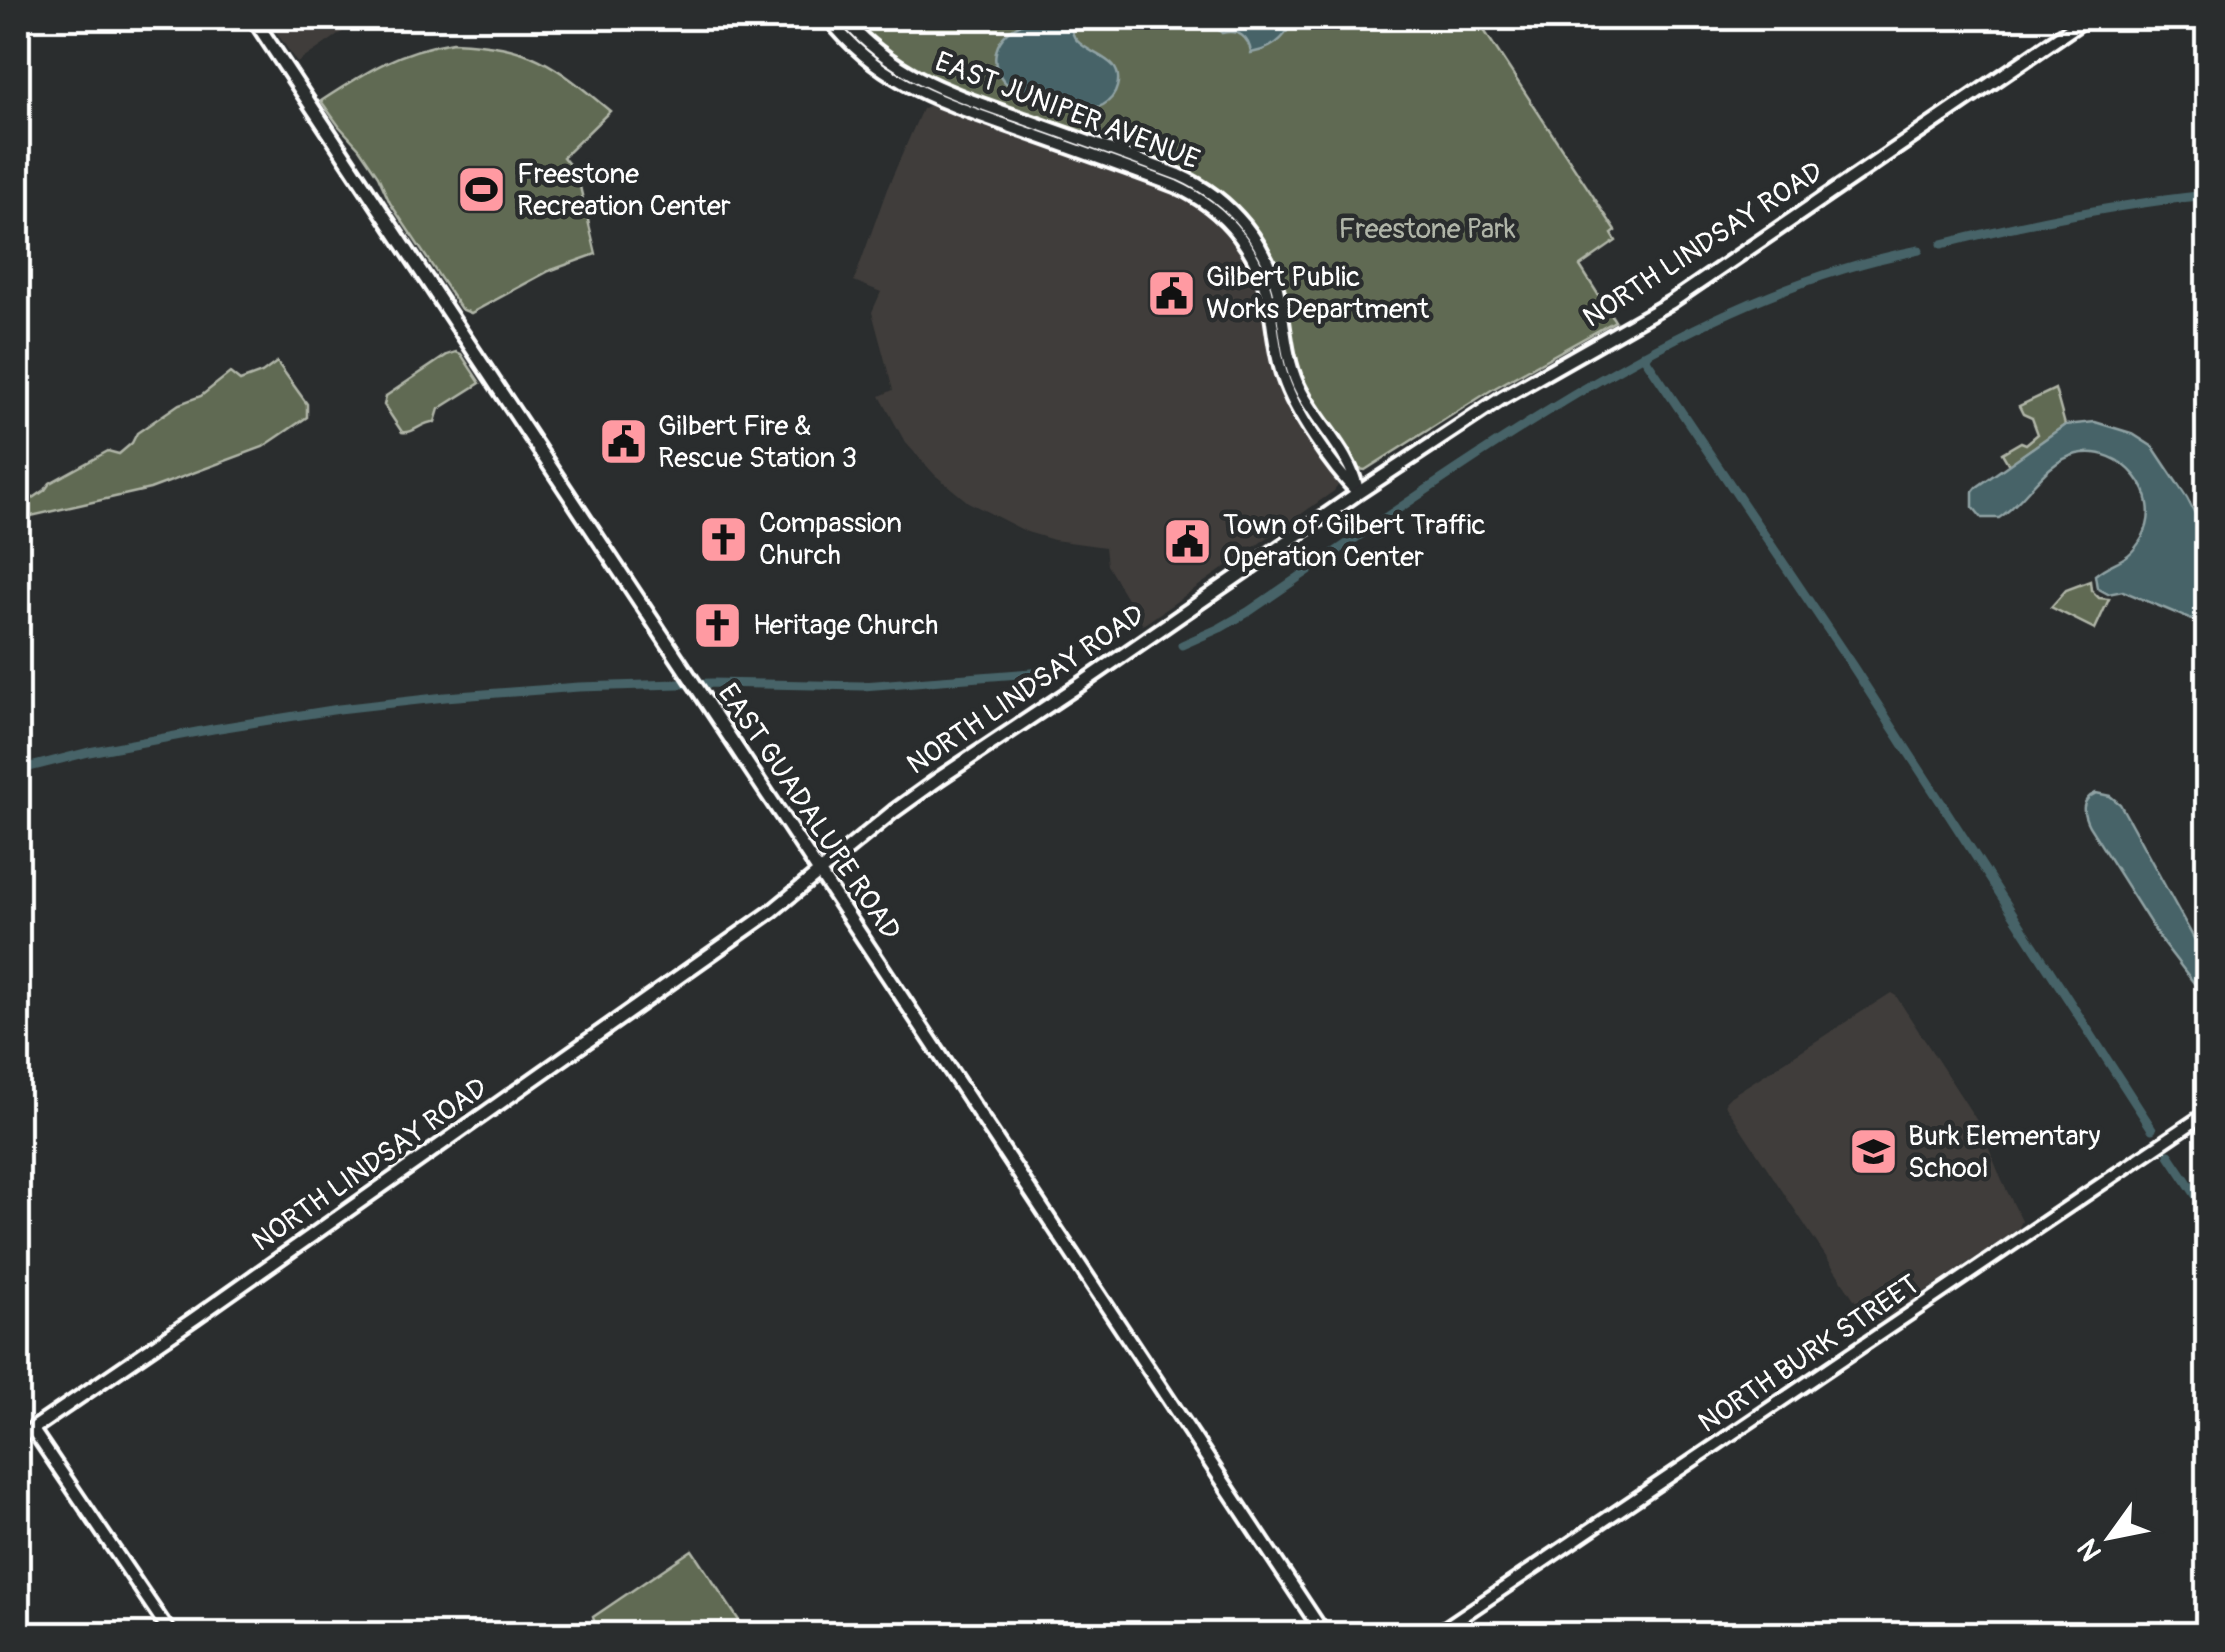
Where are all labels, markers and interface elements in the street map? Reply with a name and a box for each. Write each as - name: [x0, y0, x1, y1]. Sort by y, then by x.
- street label: EAST JUNIPER AVENUE: [930, 44, 1204, 178]
- street label: NORTH LINDSAY ROAD: [1576, 154, 1830, 336]
- place label: Freestone Recreation Center: [517, 157, 731, 224]
- sports icon: Freestone Recreation Center: [456, 164, 508, 216]
- park label: Freestone Park: [1338, 212, 1516, 247]
- place label: Gilbert Public Works Department: [1206, 260, 1430, 327]
- public building icon: Gilbert Public Works Department: [1145, 267, 1197, 319]
- place label: Gilbert Fire & Rescue Station 3: [658, 409, 857, 476]
- public building icon: Gilbert Fire & Rescue Station 3: [597, 416, 649, 468]
- place label: Compassion Church: [759, 506, 902, 573]
- place label: Town of Gilbert Traffic Operation Center: [1223, 508, 1486, 575]
- church icon: Compassion Church: [698, 513, 750, 565]
- public building icon: Town of Gilbert Traffic Operation Center: [1162, 515, 1214, 567]
- street label: NORTH LINDSAY ROAD: [901, 597, 1151, 783]
- church icon: Heritage Church: [692, 599, 744, 651]
- place label: Heritage Church: [753, 608, 939, 643]
- street label: EAST GUADALUPE ROAD: [710, 677, 908, 947]
- street label: NORTH LINDSAY ROAD: [246, 1071, 494, 1259]
- place label: Burk Elementary School: [1908, 1119, 2100, 1186]
- school or university icon: Burk Elementary School: [1847, 1126, 1899, 1178]
- street label: NORTH BURK STREET: [1692, 1267, 1926, 1441]
- north arrow: [2060, 1487, 2160, 1587]
- text: N: [2070, 1532, 2110, 1567]

